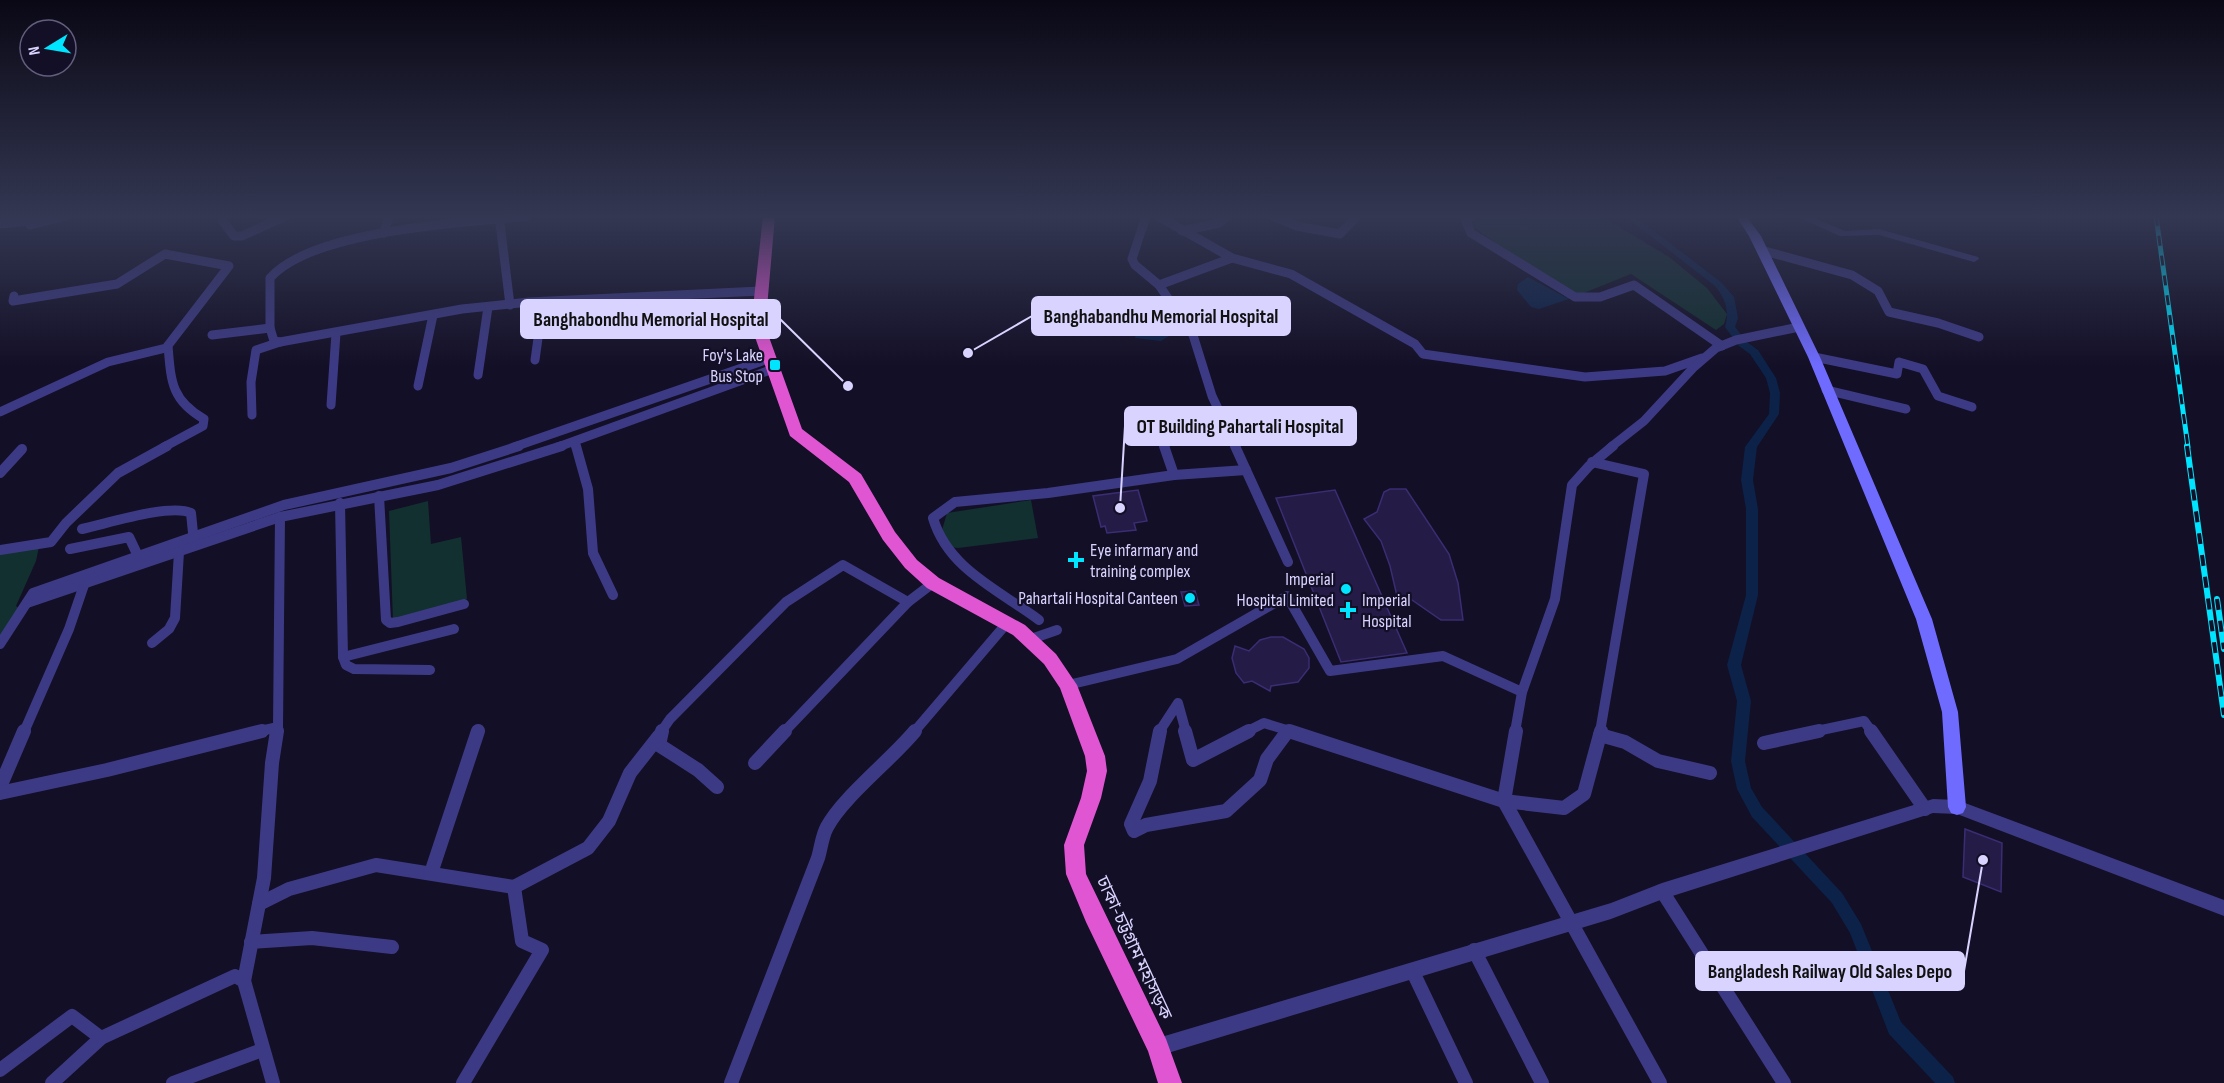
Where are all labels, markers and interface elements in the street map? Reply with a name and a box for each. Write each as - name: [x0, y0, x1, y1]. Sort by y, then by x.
- north arrow: [18, 18, 78, 78]
- text: N: [25, 45, 45, 57]
- callout: Banghabandhu Memorial Hospital: [1032, 297, 1290, 335]
- callout: Banghabondhu Memorial Hospital: [521, 300, 780, 338]
- text: Banghabandhu Memorial Hospital: [1044, 305, 1278, 329]
- text: Banghabondhu Memorial Hospital: [533, 308, 769, 332]
- place label: Foy's Lake Bus Stop: [703, 345, 763, 387]
- marker: Foy's Lake Bus Stop: [768, 358, 782, 372]
- callout: OT Building Pahartali Hospital: [1125, 407, 1356, 445]
- text: OT Building Pahartali Hospital: [1137, 415, 1343, 439]
- place label: Eye infarmary and training complex: [1090, 540, 1198, 582]
- marker: Eye infarmary and training complex: [1067, 551, 1085, 569]
- place label: Imperial Hospital Limited: [1237, 569, 1334, 611]
- marker: Imperial Hospital Limited: [1339, 582, 1353, 596]
- place label: Pahartali Hospital Canteen: [1018, 588, 1178, 609]
- place label: Imperial Hospital: [1362, 590, 1412, 632]
- marker: Pahartali Hospital Canteen: [1183, 591, 1197, 605]
- marker: Imperial Hospital: [1339, 601, 1357, 619]
- street label: ঢাকা-চট্টগ্রাম মহাসড়ক: [1091, 872, 1177, 1023]
- callout: Bangladesh Railway Old Sales Depo: [1696, 952, 1964, 990]
- text: Bangladesh Railway Old Sales Depo: [1708, 960, 1952, 984]

